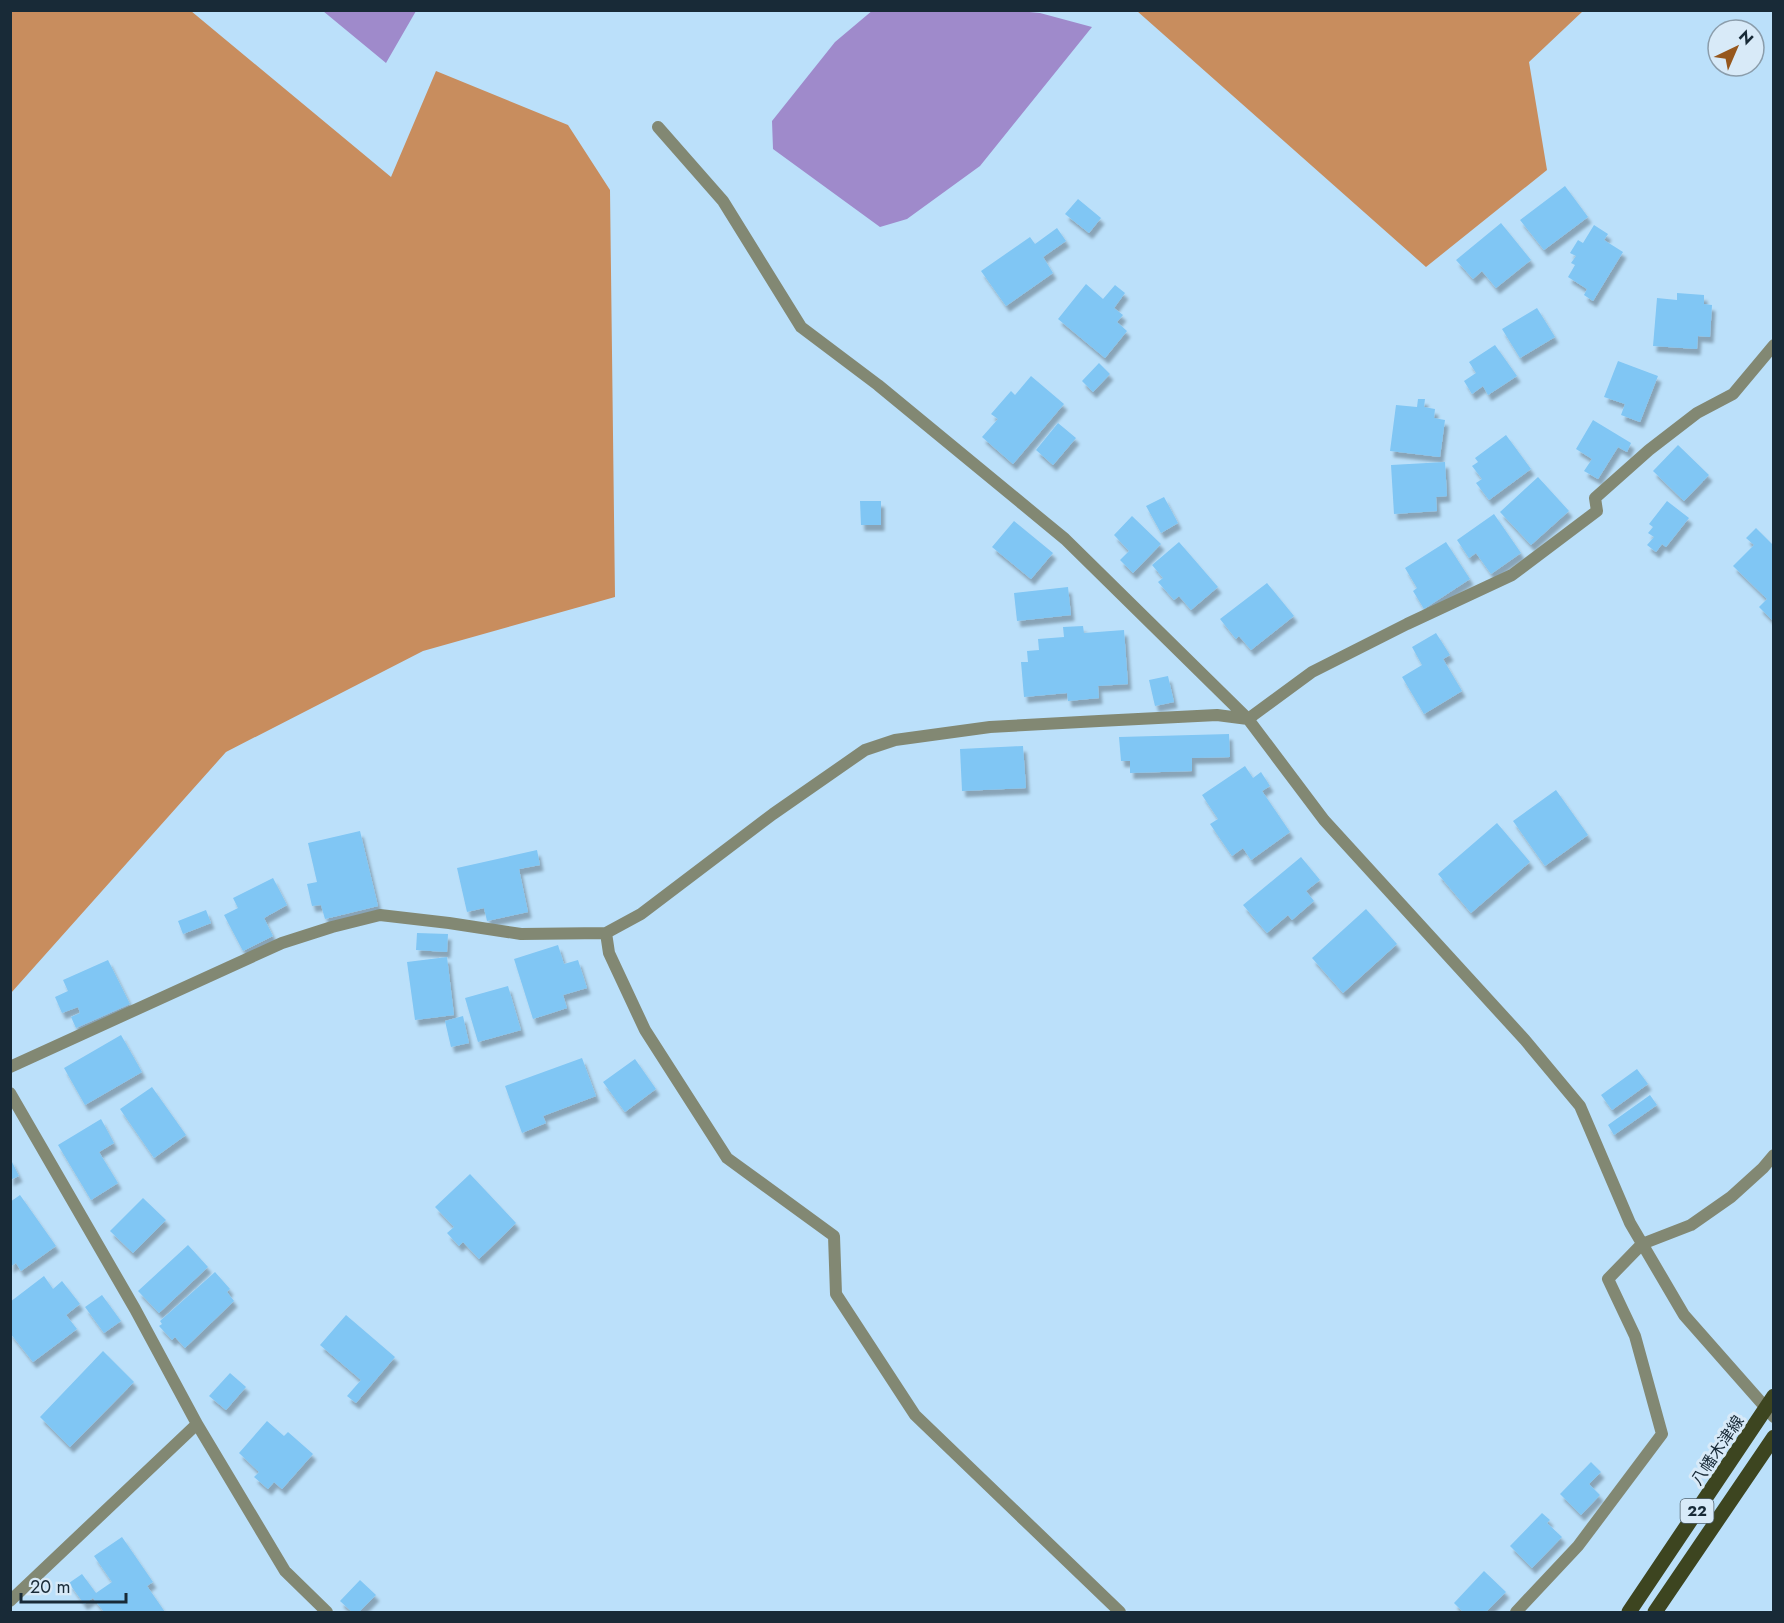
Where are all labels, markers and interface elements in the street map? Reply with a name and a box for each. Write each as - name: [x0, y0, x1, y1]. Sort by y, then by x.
- north arrow: [1706, 18, 1766, 78]
- text: N: [1734, 25, 1759, 50]
- street label: 八幡木津線: [1686, 1411, 1749, 1490]
- road number: 22: [1680, 1499, 1714, 1523]
- scale bar: [21, 1566, 126, 1604]
- text: 20 m: [30, 1574, 70, 1600]

